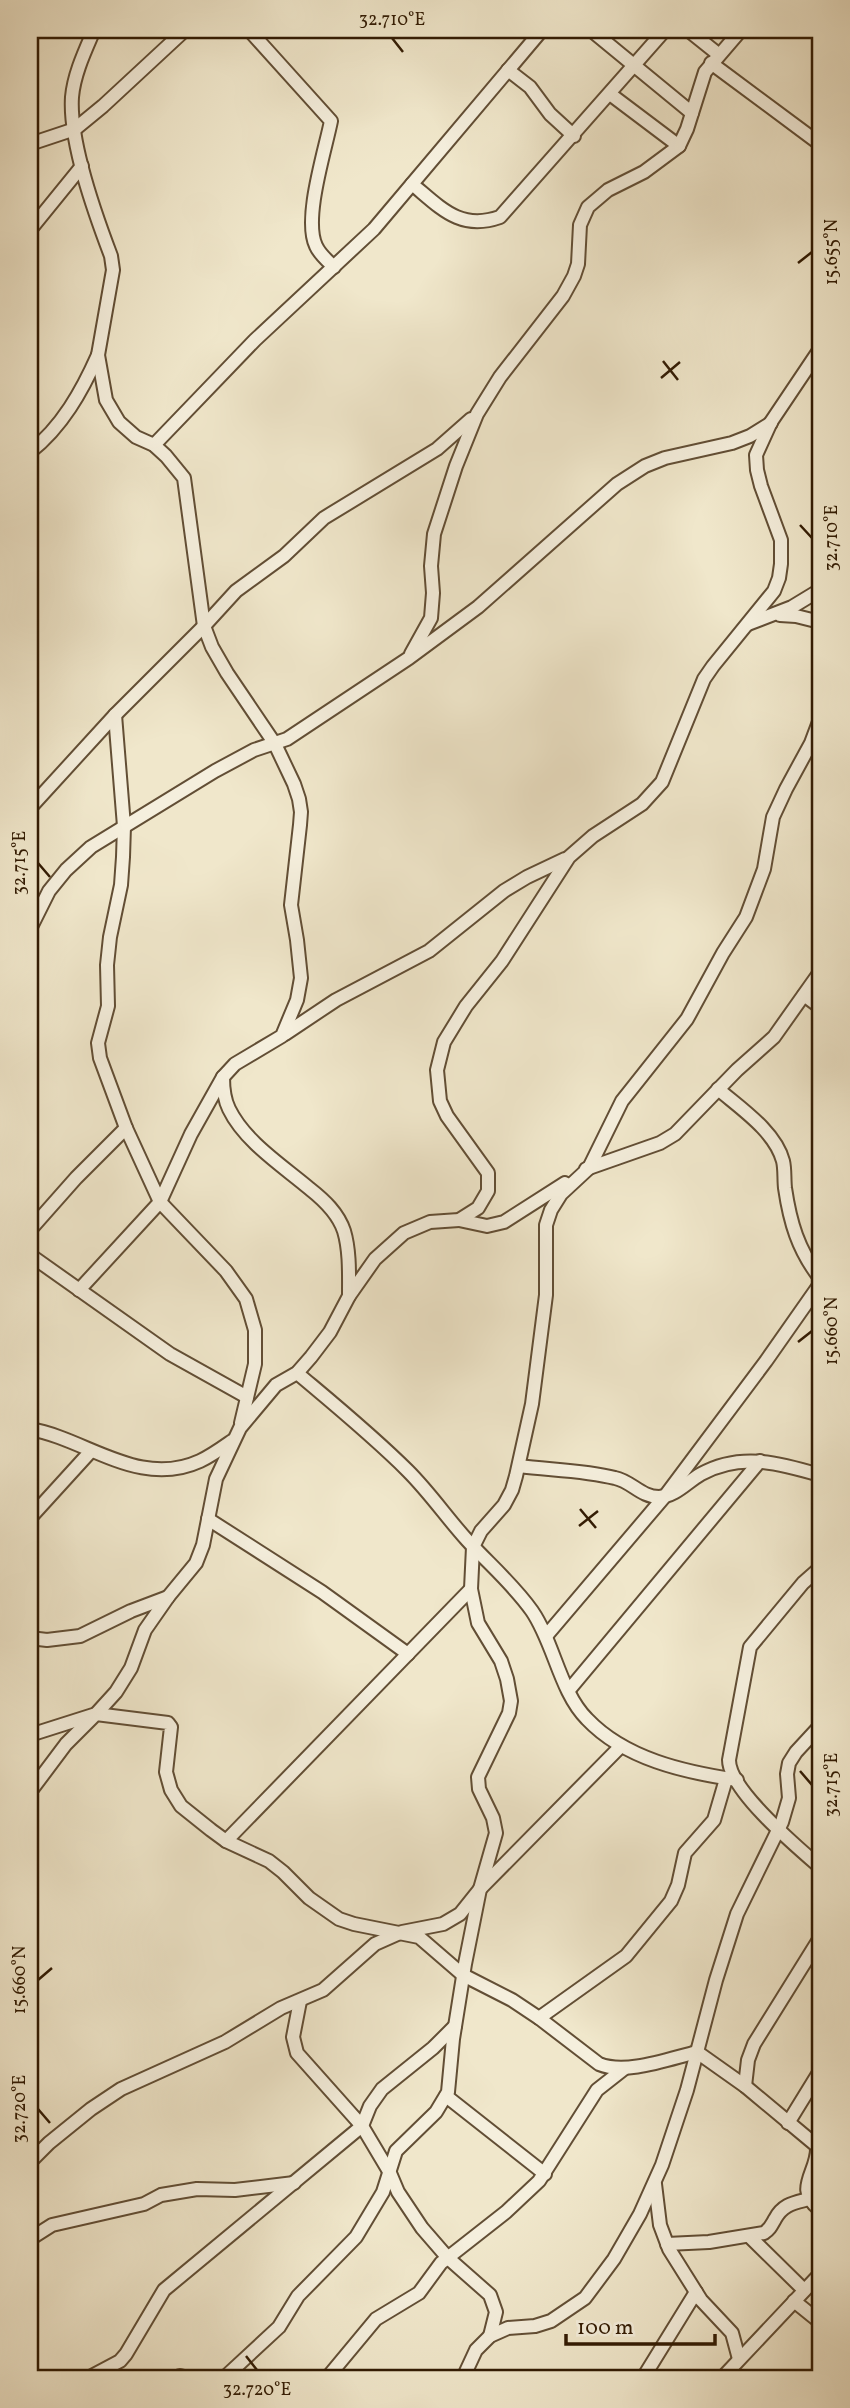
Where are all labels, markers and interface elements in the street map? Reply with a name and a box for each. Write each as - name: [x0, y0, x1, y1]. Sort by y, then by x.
- text: 32.710°E: [359, 8, 425, 33]
- text: 15.655°N: [820, 219, 845, 285]
- text: 32.710°E: [820, 505, 845, 571]
- text: 32.715°E: [8, 830, 33, 895]
- text: 15.660°N: [820, 1297, 845, 1365]
- text: 32.715°E: [820, 1752, 845, 1817]
- text: 15.660°N: [8, 1946, 33, 2014]
- text: 32.720°E: [8, 2074, 33, 2143]
- scale bar: [566, 2303, 715, 2347]
- text: 100 m: [577, 2314, 634, 2343]
- text: 32.720°E: [223, 2378, 292, 2403]

